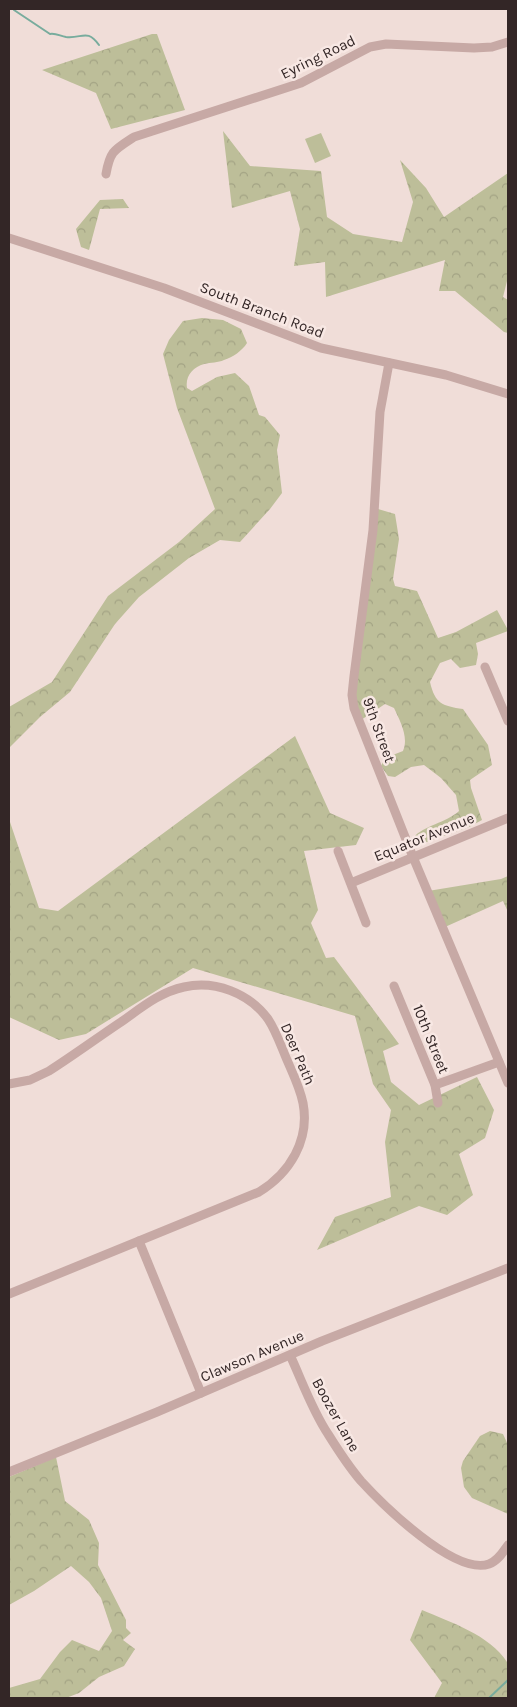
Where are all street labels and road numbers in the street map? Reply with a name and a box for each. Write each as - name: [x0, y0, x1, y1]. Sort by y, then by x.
- street label: Eyring Road: [278, 31, 358, 83]
- street label: South Branch Road: [197, 278, 327, 342]
- street label: 9th Street: [359, 695, 399, 765]
- street label: Equator Avenue: [371, 809, 477, 865]
- street label: 10th Street: [409, 1002, 453, 1077]
- street label: Deer Path: [277, 1020, 319, 1088]
- street label: Clawson Avenue: [198, 1326, 306, 1386]
- street label: Boozer Lane: [308, 1375, 364, 1455]

